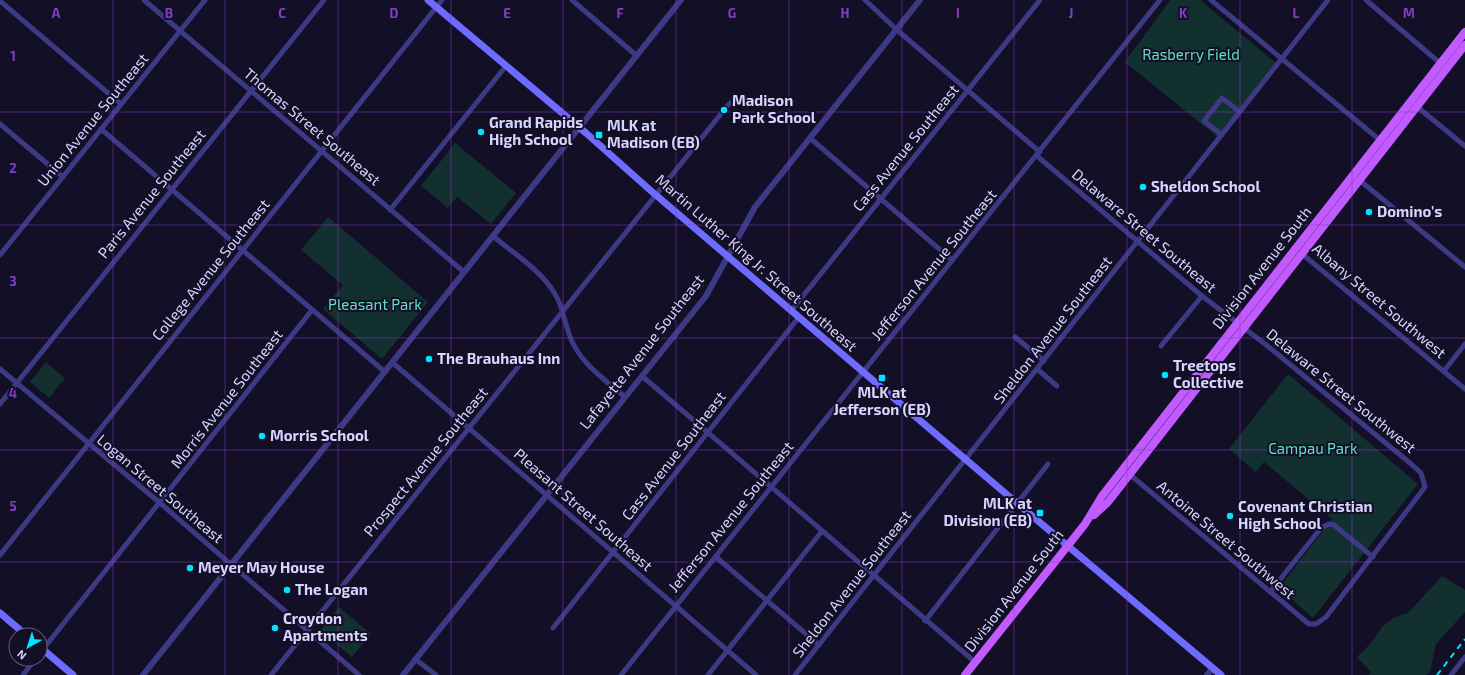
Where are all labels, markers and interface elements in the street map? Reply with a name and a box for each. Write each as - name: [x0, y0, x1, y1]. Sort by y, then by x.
- text: A: [52, 5, 61, 21]
- text: B: [165, 5, 173, 21]
- text: C: [278, 5, 286, 21]
- text: D: [390, 5, 399, 21]
- text: E: [503, 5, 511, 21]
- text: F: [616, 5, 624, 21]
- text: G: [728, 5, 736, 21]
- text: H: [841, 5, 850, 21]
- text: I: [956, 5, 960, 21]
- text: J: [1069, 5, 1073, 21]
- text: K: [1179, 5, 1188, 21]
- text: L: [1293, 5, 1300, 21]
- text: M: [1403, 5, 1415, 21]
- park label: Rasberry Field: [1142, 45, 1240, 63]
- text: 1: [10, 48, 16, 64]
- street label: Union Avenue Southeast: [33, 49, 152, 189]
- street label: Thomas Street Southeast: [241, 64, 385, 189]
- street label: Cass Avenue Southeast: [848, 80, 962, 214]
- place label: Madison Park School: [732, 91, 816, 126]
- marker: Madison Park School: [719, 105, 729, 115]
- place label: Grand Rapids High School: [489, 113, 583, 148]
- place label: MLK at Madison (EB): [607, 116, 700, 151]
- street label: Paris Avenue Southeast: [94, 125, 209, 261]
- marker: Grand Rapids High School: [476, 127, 486, 137]
- marker: MLK at Madison (EB): [594, 130, 604, 140]
- text: 2: [9, 160, 17, 176]
- street label: Delaware Street Southeast: [1069, 165, 1221, 296]
- street label: Martin Luther King Jr. Street Southeast: [652, 170, 861, 355]
- place label: Sheldon School: [1151, 177, 1260, 195]
- marker: Sheldon School: [1138, 182, 1148, 192]
- street label: Jefferson Avenue Southeast: [867, 185, 1000, 343]
- street label: College Avenue Southeast: [148, 195, 273, 344]
- place label: Domino's: [1377, 202, 1442, 220]
- street label: Division Avenue South: [1208, 203, 1315, 332]
- marker: Domino's: [1364, 207, 1374, 217]
- street label: Albany Street Southwest: [1309, 239, 1450, 362]
- street label: Sheldon Avenue Southeast: [989, 252, 1115, 406]
- street label: Lafayette Avenue Southeast: [575, 270, 707, 432]
- text: 3: [9, 273, 17, 289]
- park label: Pleasant Park: [328, 295, 422, 313]
- street label: Delaware Street Southwest: [1263, 324, 1420, 456]
- street label: Morris Avenue Southeast: [166, 325, 286, 471]
- place label: The Brauhaus Inn: [437, 349, 560, 367]
- marker: The Brauhaus Inn: [424, 354, 434, 364]
- place label: Treetops Collective: [1173, 356, 1244, 391]
- marker: Treetops Collective: [1160, 370, 1170, 380]
- marker: MLK at Jefferson (EB): [877, 373, 887, 383]
- street label: Prospect Avenue Southeast: [359, 383, 491, 540]
- place label: MLK at Jefferson (EB): [833, 383, 931, 418]
- text: 4: [9, 385, 17, 401]
- street label: Cass Avenue Southeast: [617, 387, 729, 523]
- place label: Morris School: [270, 426, 369, 444]
- street label: Logan Street Southeast: [94, 430, 228, 547]
- marker: Morris School: [257, 431, 267, 441]
- street label: Jefferson Avenue Southeast: [664, 437, 797, 595]
- park label: Campau Park: [1268, 439, 1358, 457]
- street label: Pleasant Street Southeast: [511, 444, 657, 575]
- street label: Antoine Street Southwest: [1154, 476, 1300, 602]
- place label: MLK at Division (EB): [944, 494, 1032, 529]
- place label: Covenant Christian High School: [1238, 497, 1373, 532]
- text: 5: [9, 498, 17, 514]
- street label: Sheldon Avenue Southeast: [788, 506, 914, 660]
- marker: MLK at Division (EB): [1035, 508, 1045, 518]
- marker: Covenant Christian High School: [1225, 511, 1235, 521]
- street label: Division Avenue South: [960, 526, 1067, 655]
- place label: Meyer May House: [198, 558, 324, 577]
- marker: Meyer May House: [185, 563, 195, 573]
- place label: The Logan: [295, 580, 368, 598]
- marker: The Logan: [282, 585, 292, 595]
- place label: Croydon Apartments: [283, 609, 368, 644]
- marker: Croydon Apartments: [270, 623, 280, 633]
- north arrow: [8, 627, 48, 667]
- text: N: [14, 648, 29, 663]

